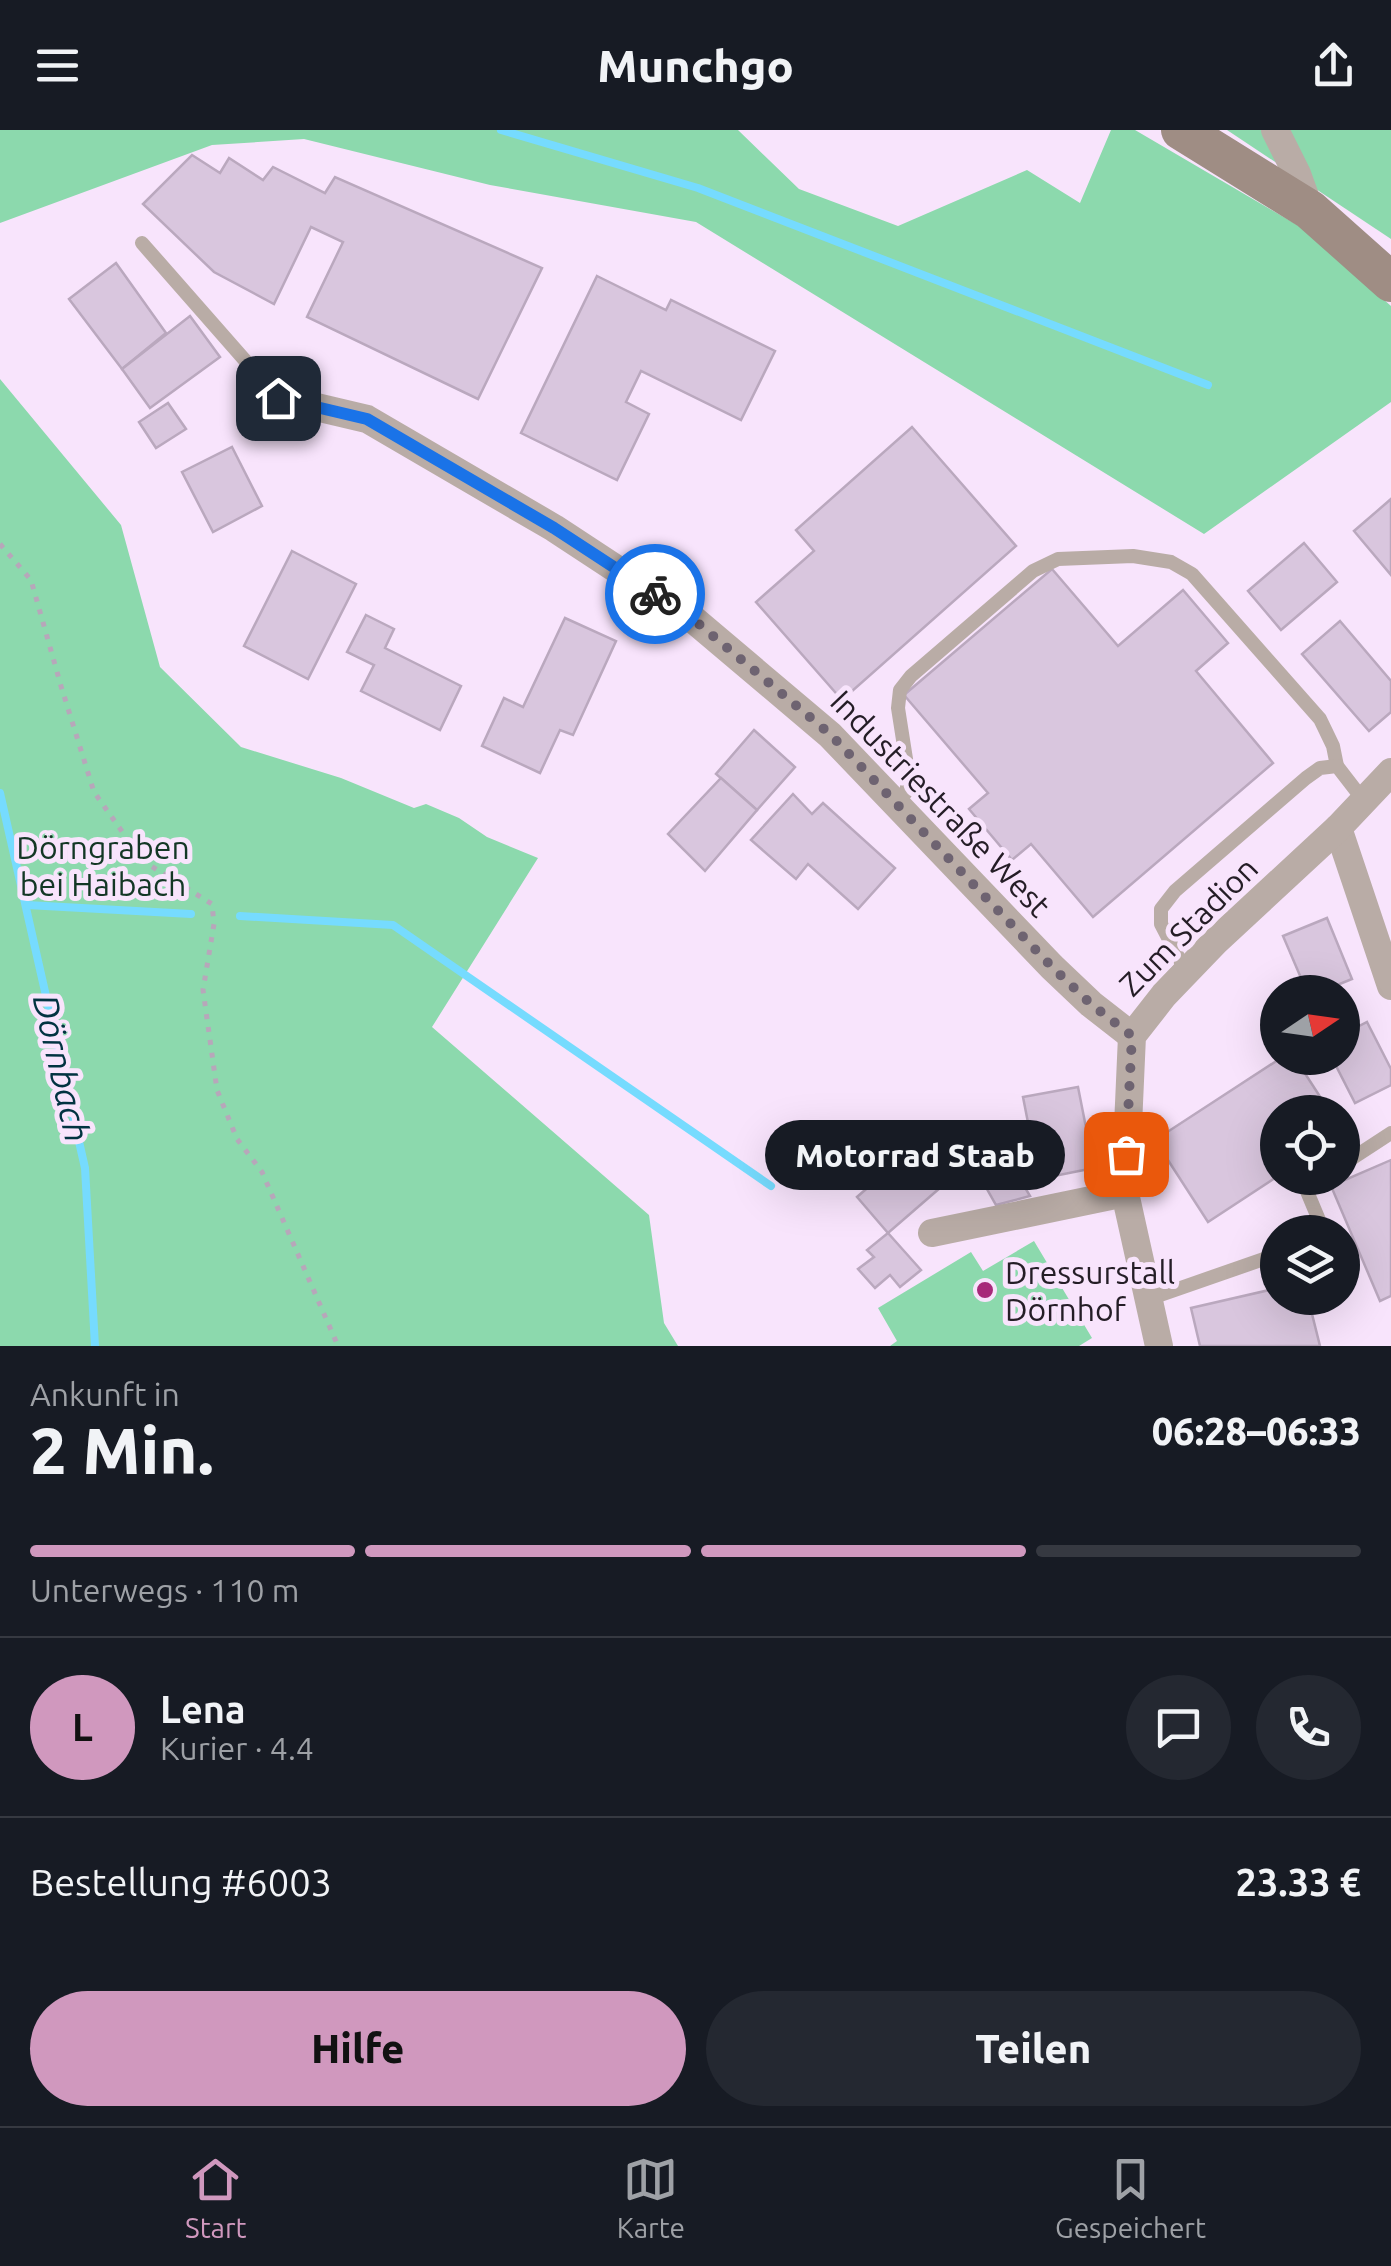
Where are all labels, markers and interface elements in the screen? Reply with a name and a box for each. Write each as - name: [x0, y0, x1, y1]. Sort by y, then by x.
- icon: menu: [30, 38, 85, 93]
- icon: share: [1306, 38, 1361, 93]
- text: Munchgo: [597, 40, 794, 91]
- pin: [236, 356, 321, 441]
- icon: home: [251, 371, 306, 426]
- courier: [605, 544, 705, 644]
- icon: bike: [628, 567, 683, 622]
- street label: Industriestraße West: [824, 683, 1058, 924]
- park label: Dörngraben bei Haibach: [16, 829, 190, 902]
- street label: Zum Stadion: [1112, 850, 1264, 1002]
- north arrow: [1260, 975, 1360, 1075]
- map controls: [1260, 975, 1360, 1315]
- water label: Dörnbach: [26, 990, 98, 1146]
- button: locate: [1260, 1095, 1360, 1195]
- pin: [1084, 1112, 1169, 1197]
- callout: Motorrad Staab: [766, 1119, 1066, 1189]
- icon: bag: [1099, 1127, 1154, 1182]
- text: Motorrad Staab: [795, 1137, 1035, 1173]
- button: layers: [1260, 1215, 1360, 1315]
- place label: Dressurstall Dörnhof: [1005, 1254, 1175, 1327]
- marker: Dressurstall Dörnhof: [974, 1279, 996, 1301]
- text: Ankunft in: [30, 1376, 180, 1412]
- text: 06:28–06:33: [1152, 1410, 1361, 1452]
- text: 2 Min.: [30, 1413, 214, 1486]
- text: Unterwegs · 110 m: [30, 1572, 299, 1608]
- button: chat: [1126, 1675, 1231, 1780]
- button: phone: [1256, 1675, 1361, 1780]
- text: Lena: [160, 1688, 246, 1730]
- text: L: [72, 1706, 93, 1748]
- text: Kurier · 4.4: [160, 1730, 314, 1766]
- text: Bestellung #6003: [30, 1861, 332, 1903]
- text: 23.33 €: [1235, 1861, 1361, 1903]
- button: Hilfe: [30, 1991, 686, 2106]
- button: Teilen: [706, 1991, 1361, 2106]
- tab: Start: [185, 2152, 247, 2243]
- tab: Karte: [617, 2152, 685, 2243]
- tab: Gespeichert: [1055, 2152, 1206, 2243]

